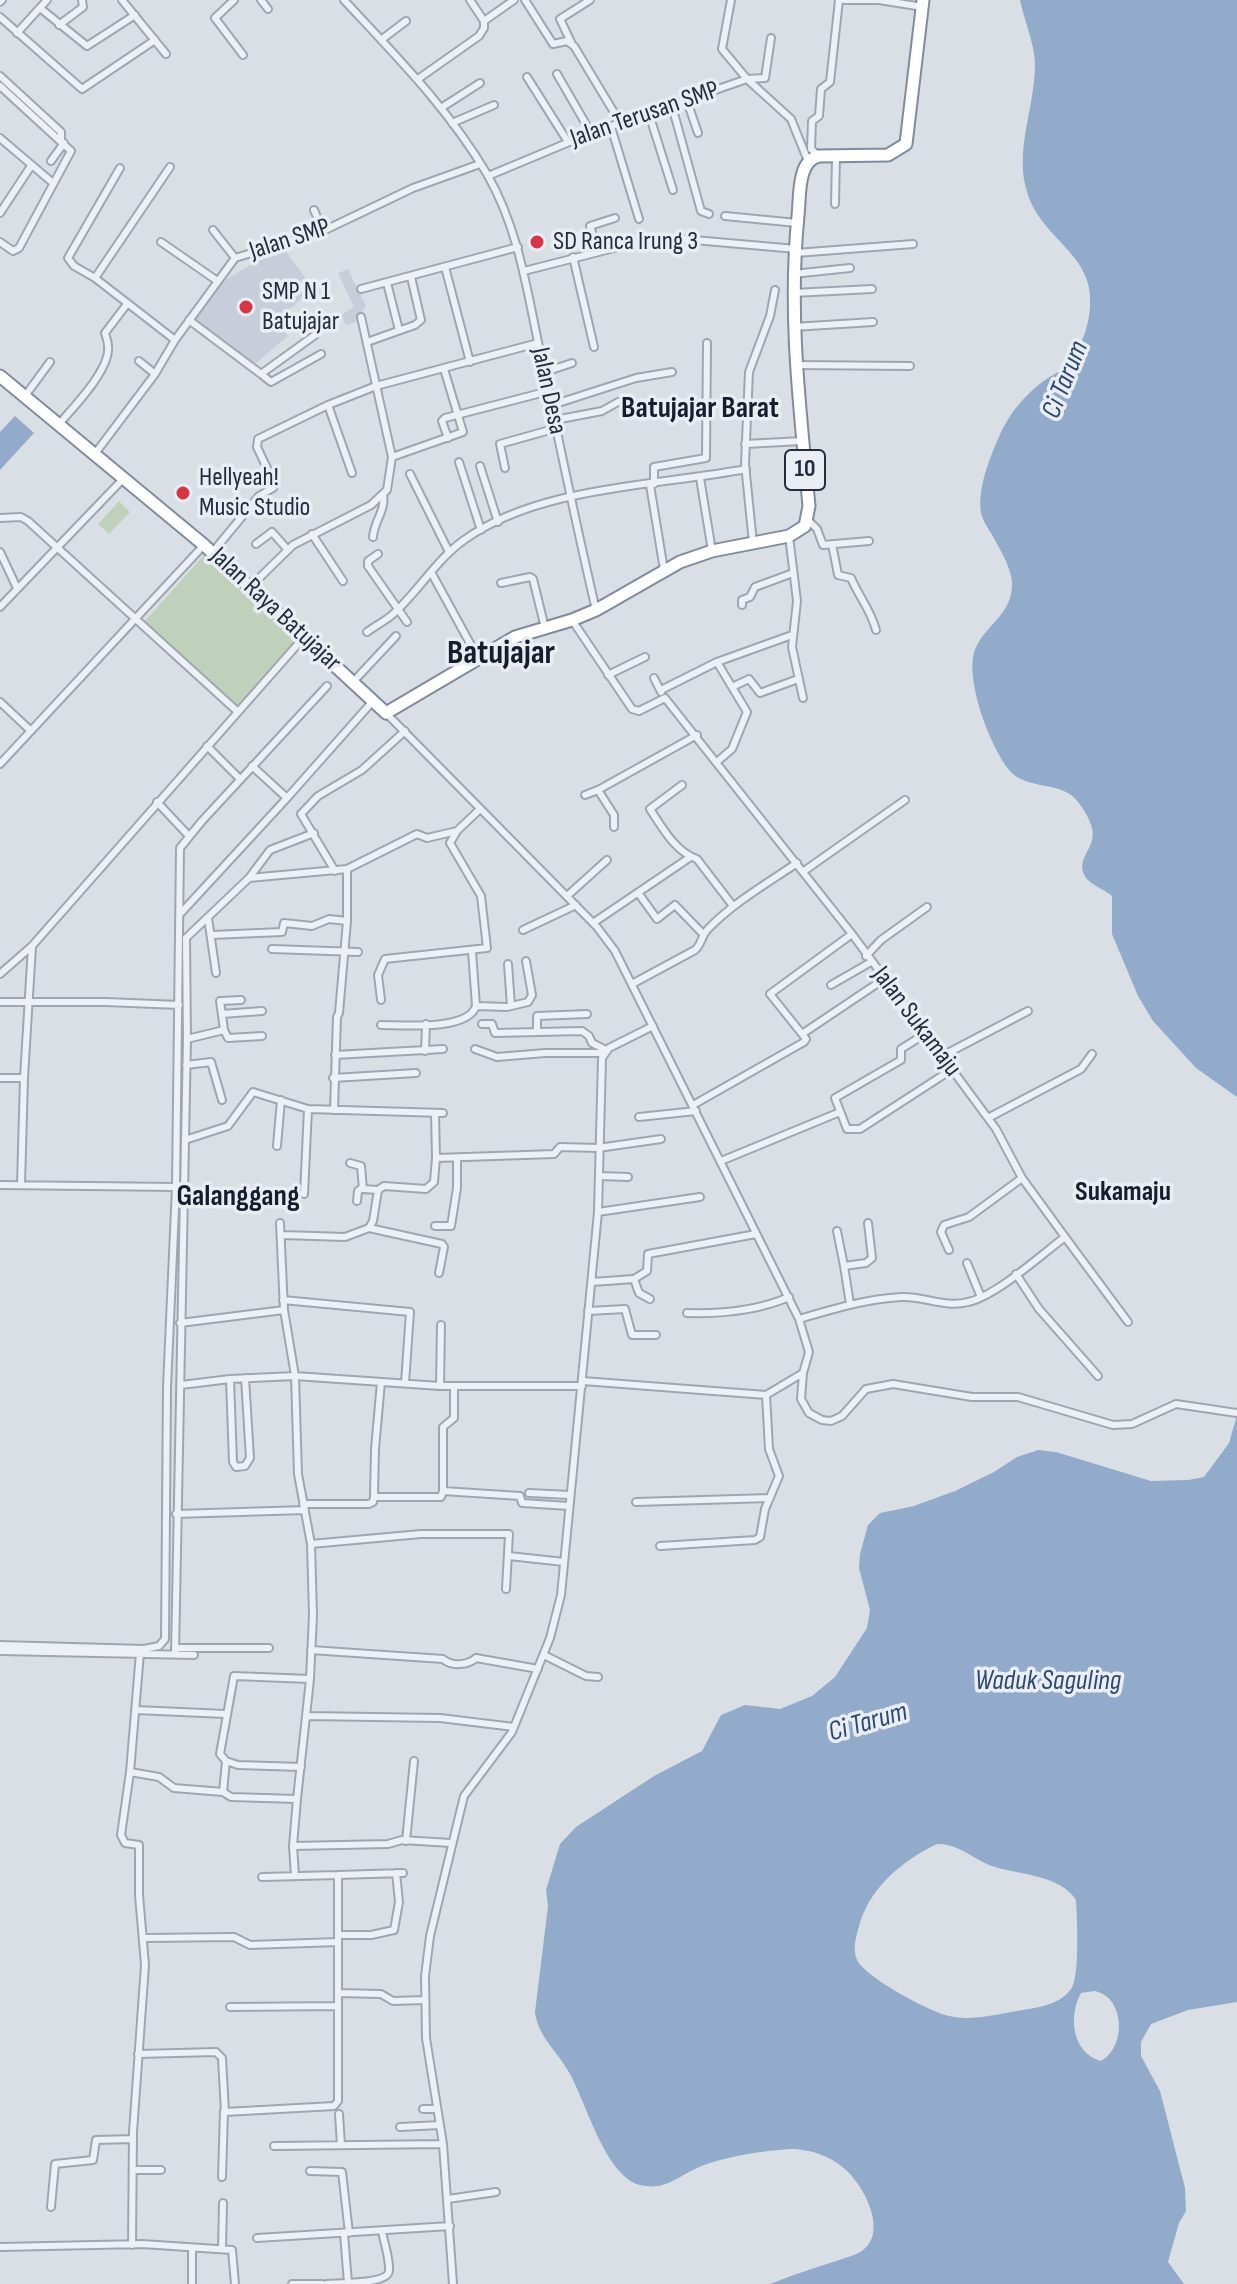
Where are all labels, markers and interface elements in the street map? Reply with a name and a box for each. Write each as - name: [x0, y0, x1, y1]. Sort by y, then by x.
- street label: Jalan Terusan SMP: [567, 75, 723, 155]
- street label: Jalan SMP: [246, 212, 334, 268]
- place label: SD Ranca Irung 3: [553, 226, 698, 258]
- marker: SD Ranca Irung 3: [528, 233, 546, 251]
- place label: SMP N 1 Batujajar: [262, 276, 339, 338]
- marker: SMP N 1 Batujajar: [237, 298, 255, 316]
- water label: Ci Tarum: [1035, 336, 1097, 424]
- street label: Jalan Desa: [524, 345, 572, 437]
- district label: Batujajar Barat: [621, 391, 779, 427]
- road number: 10: [785, 450, 825, 490]
- place label: Hellyeah! Music Studio: [199, 462, 310, 524]
- marker: Hellyeah! Music Studio: [174, 484, 192, 502]
- street label: Jalan Raya Batujajar: [203, 541, 347, 679]
- district label: Batujajar: [447, 634, 555, 674]
- street label: Jalan Sukamaju: [865, 961, 967, 1083]
- district label: Sukamaju: [1075, 1176, 1171, 1210]
- district label: Galanggang: [176, 1179, 300, 1215]
- water label: Waduk Saguling: [975, 1665, 1121, 1699]
- water label: Ci Tarum: [825, 1696, 911, 1750]

